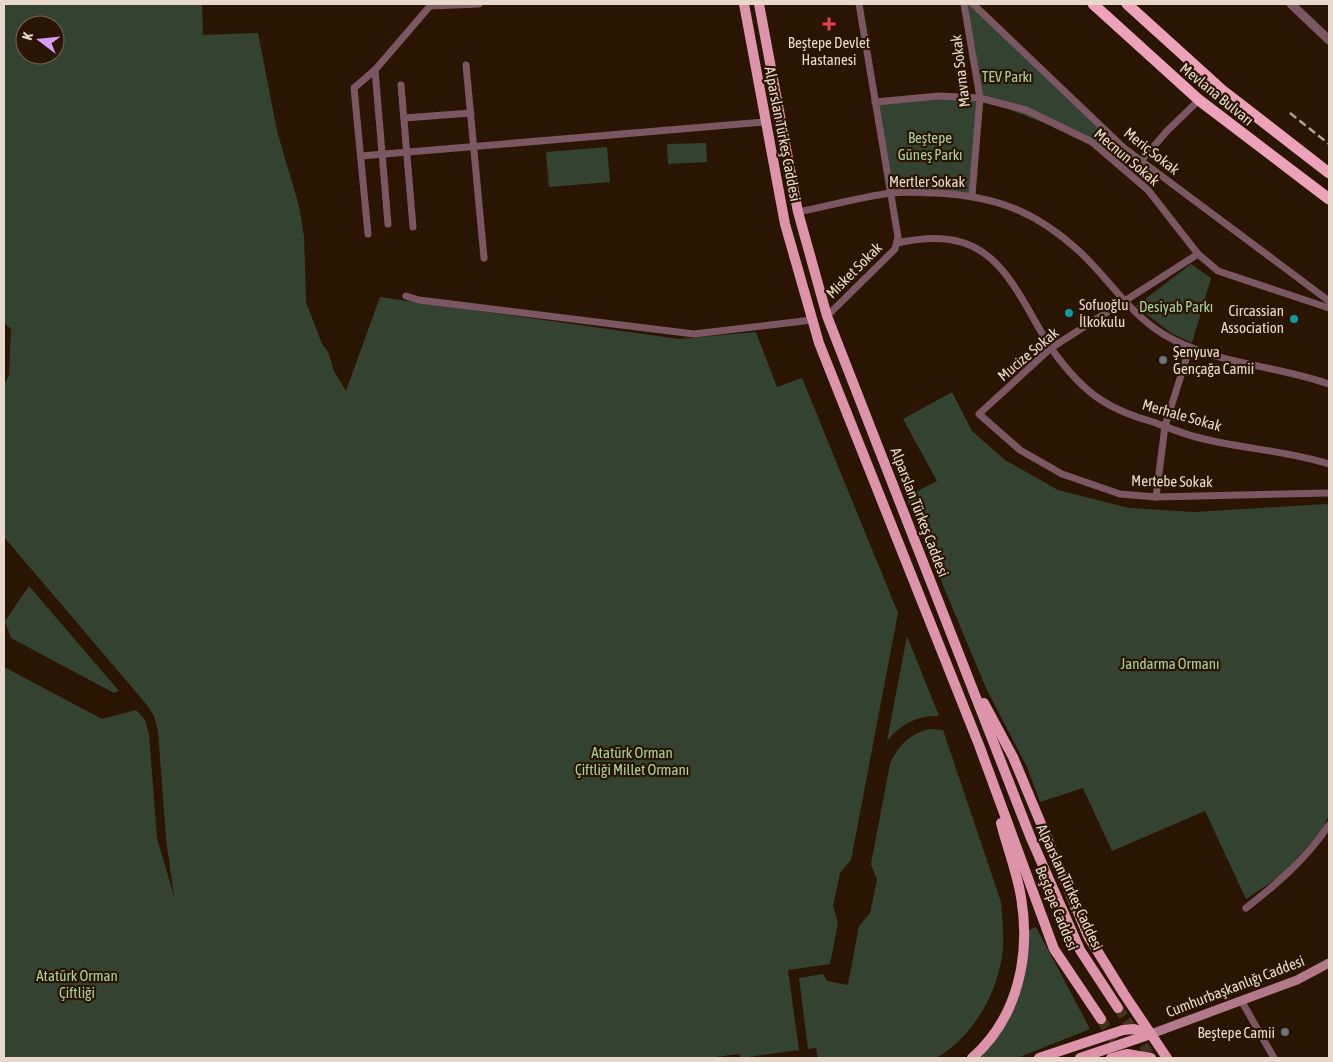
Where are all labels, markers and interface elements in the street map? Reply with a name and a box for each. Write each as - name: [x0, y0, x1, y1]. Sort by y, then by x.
- north arrow: [15, 15, 65, 65]
- marker: Beştepe Devlet Hastanesi: [822, 17, 836, 31]
- text: K: [19, 31, 36, 42]
- street label: Mavna Sokak: [947, 33, 973, 108]
- place label: Beştepe Devlet Hastanesi: [788, 34, 870, 68]
- street label: Mevlana Bulvarı: [1177, 59, 1257, 129]
- street label: Alparslan Türkeş Caddesi: [762, 65, 804, 203]
- park label: TEV Parkı: [982, 68, 1032, 85]
- street label: Meriç Sokak: [1121, 124, 1183, 178]
- street label: Mecnun Sokak: [1091, 125, 1163, 189]
- park label: Beştepe Güneş Parkı: [898, 129, 962, 163]
- street label: Mertler Sokak: [889, 173, 965, 190]
- street label: Misket Sokak: [823, 238, 886, 301]
- place label: Sofuoğlu İlkokulu: [1079, 296, 1128, 330]
- park label: Desiyab Parkı: [1139, 298, 1213, 315]
- place label: Circassian Association: [1221, 302, 1284, 336]
- marker: Sofuoğlu İlkokulu: [1063, 307, 1075, 319]
- marker: Circassian Association: [1288, 313, 1300, 325]
- street label: Mucize Sokak: [994, 323, 1062, 384]
- place label: Şenyuva Gençağa Camii: [1173, 343, 1254, 377]
- marker: Şenyuva Gençağa Camii: [1157, 354, 1169, 366]
- street label: Merhale Sokak: [1140, 396, 1224, 435]
- street label: Alparslan Türkeş Caddesi: [888, 445, 952, 579]
- street label: Mertebe Sokak: [1131, 472, 1213, 490]
- park label: Jandarma Ormanı: [1120, 655, 1220, 672]
- park label: Atatürk Orman Çiftliği Millet Ormanı: [575, 744, 689, 778]
- street label: Alparslan Türkeş Caddesi: [1033, 821, 1107, 953]
- street label: Beştepe Caddesi: [1032, 863, 1082, 953]
- street label: Cumhurbaşkanlığı Caddesi: [1163, 952, 1307, 1020]
- park label: Atatürk Orman Çiftliği: [36, 967, 118, 1001]
- place label: Beştepe Camii: [1197, 1024, 1275, 1041]
- marker: Beştepe Camii: [1279, 1026, 1291, 1038]

